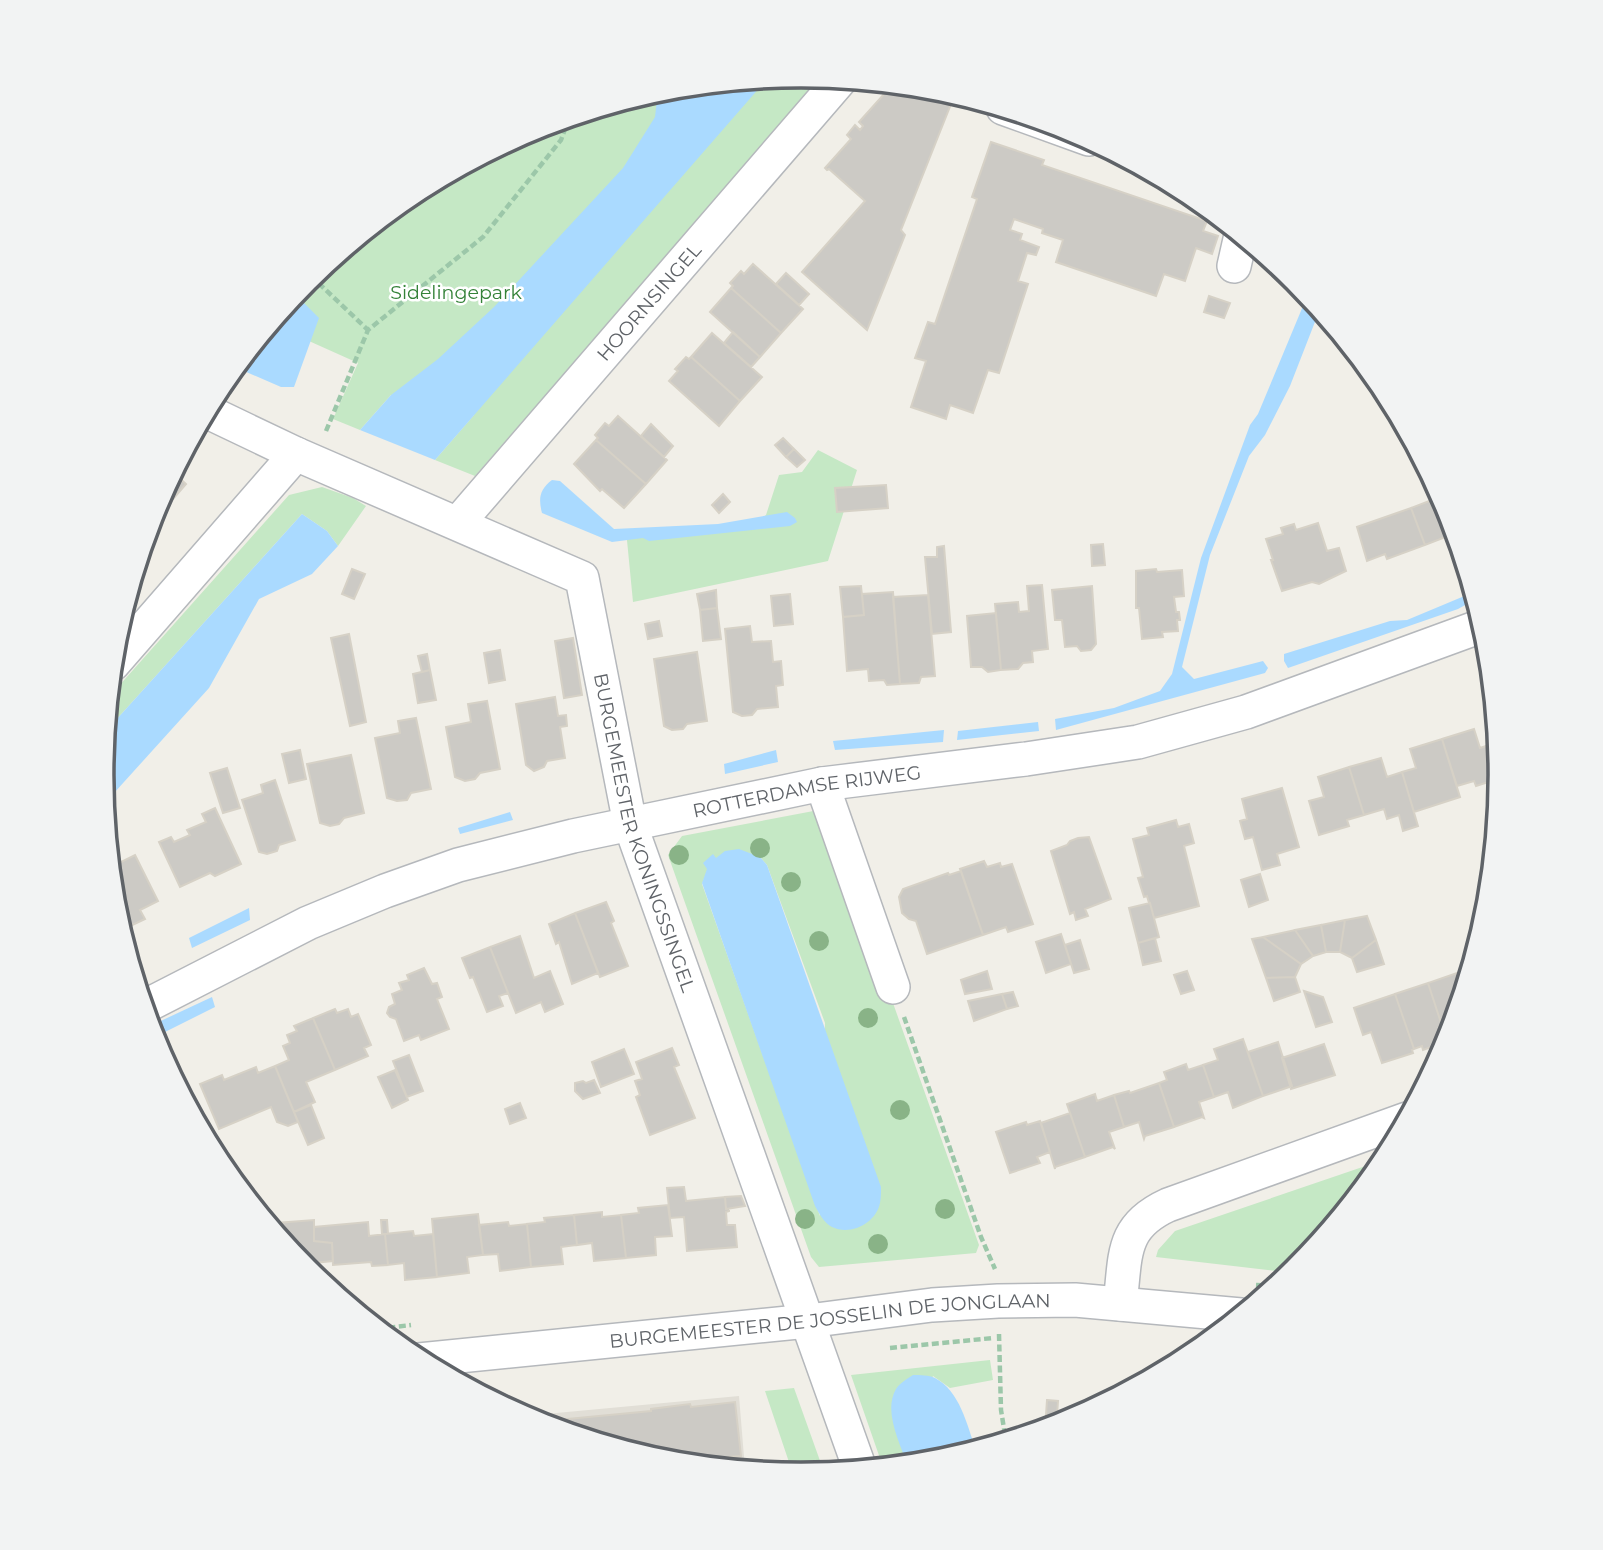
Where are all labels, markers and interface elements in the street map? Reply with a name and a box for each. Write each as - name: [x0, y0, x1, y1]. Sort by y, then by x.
- street label: HOORNSINGEL: [592, 238, 706, 365]
- park label: Sidelingepark: [390, 281, 522, 304]
- street label: BURGEMEESTER KONINGSSINGEL: [589, 671, 701, 996]
- street label: ROTTERDAMSE RIJWEG: [690, 760, 923, 822]
- street label: BURGEMEESTER DE JOSSELIN DE JONGLAAN: [608, 1289, 1051, 1352]

